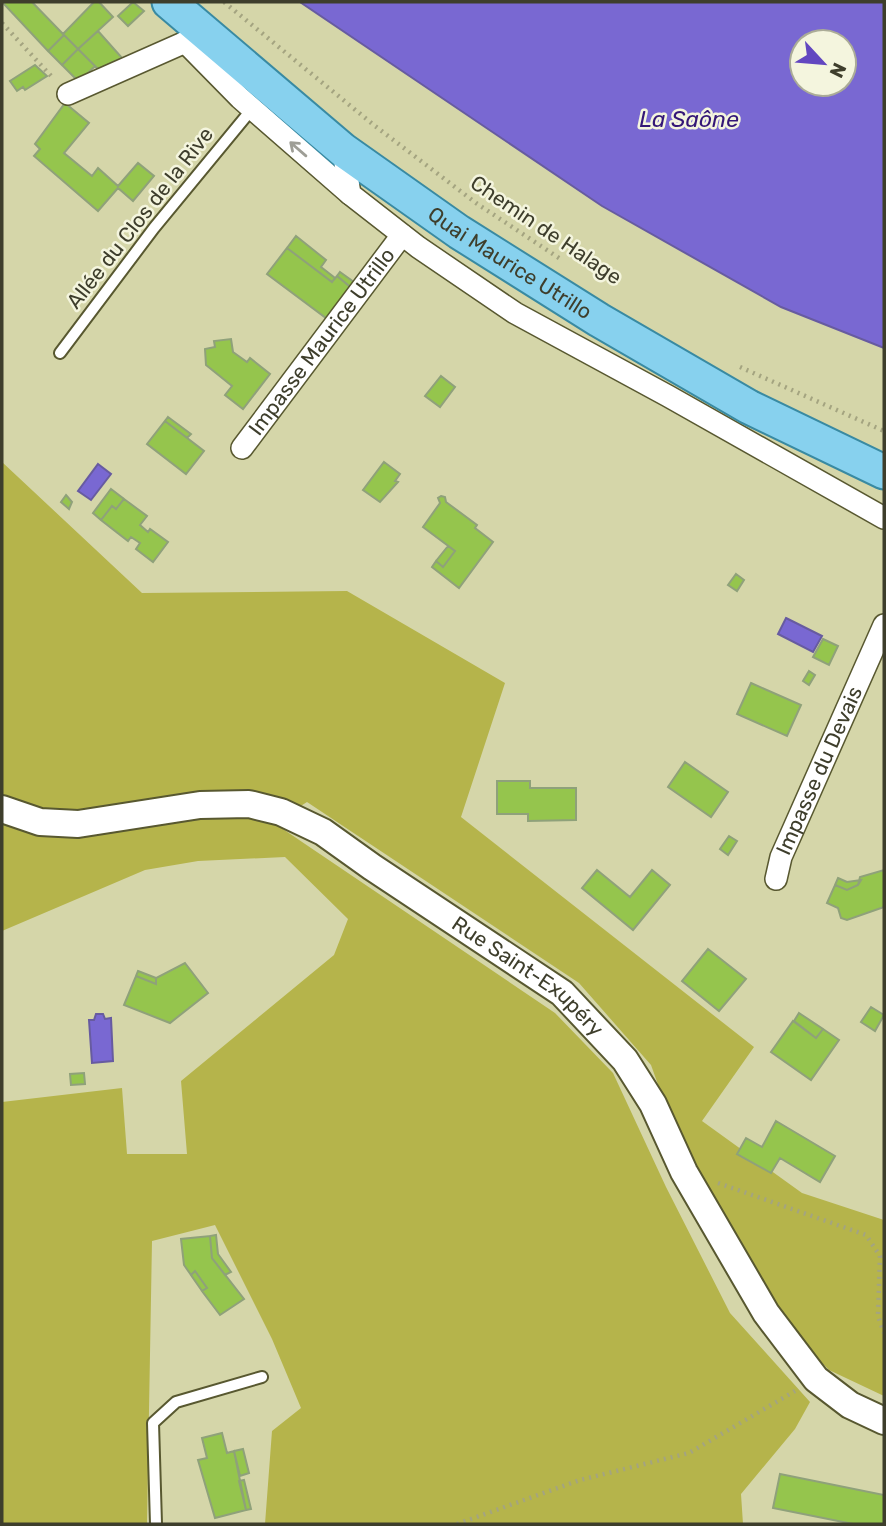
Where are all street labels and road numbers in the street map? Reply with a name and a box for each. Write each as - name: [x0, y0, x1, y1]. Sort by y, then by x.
- street label: Allée du Clos de la Rive: [61, 122, 218, 313]
- street label: Chemin de Halage: [466, 170, 627, 289]
- street label: Quai Maurice Utrillo: [423, 201, 597, 324]
- street label: Impasse Maurice Utrillo: [243, 243, 400, 440]
- street label: Impasse du Devais: [771, 682, 867, 859]
- street label: Rue Saint-Exupéry: [447, 911, 609, 1041]

